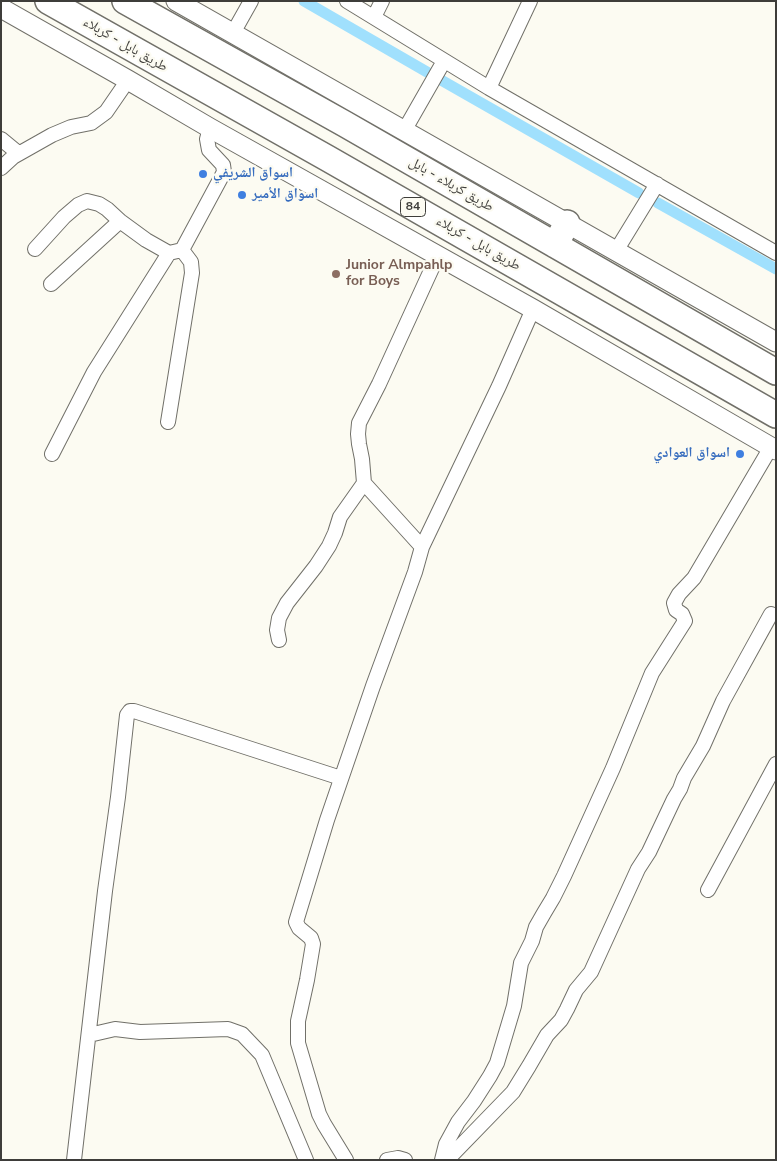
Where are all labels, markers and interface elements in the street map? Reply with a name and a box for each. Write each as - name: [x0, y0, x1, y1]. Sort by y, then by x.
- street label: طريق بابل - كربلاء: [80, 14, 170, 76]
- street label: طريق كربلاء - بابل: [406, 154, 496, 216]
- place label: اسواق الشريفي: [213, 166, 293, 182]
- marker: اسواق الشريفي: [197, 168, 209, 180]
- place label: اسواق الأمير: [252, 187, 318, 203]
- marker: اسواق الأمير: [236, 189, 248, 201]
- road number: 84: [400, 198, 426, 216]
- street label: طريق بابل - كربلاء: [433, 213, 523, 275]
- place label: Junior Almpahlp for Boys: [346, 258, 452, 290]
- marker: Junior Almpahlp for Boys: [330, 268, 342, 280]
- place label: اسواق العوادي: [653, 446, 730, 462]
- marker: اسواق العوادي: [734, 448, 746, 460]

